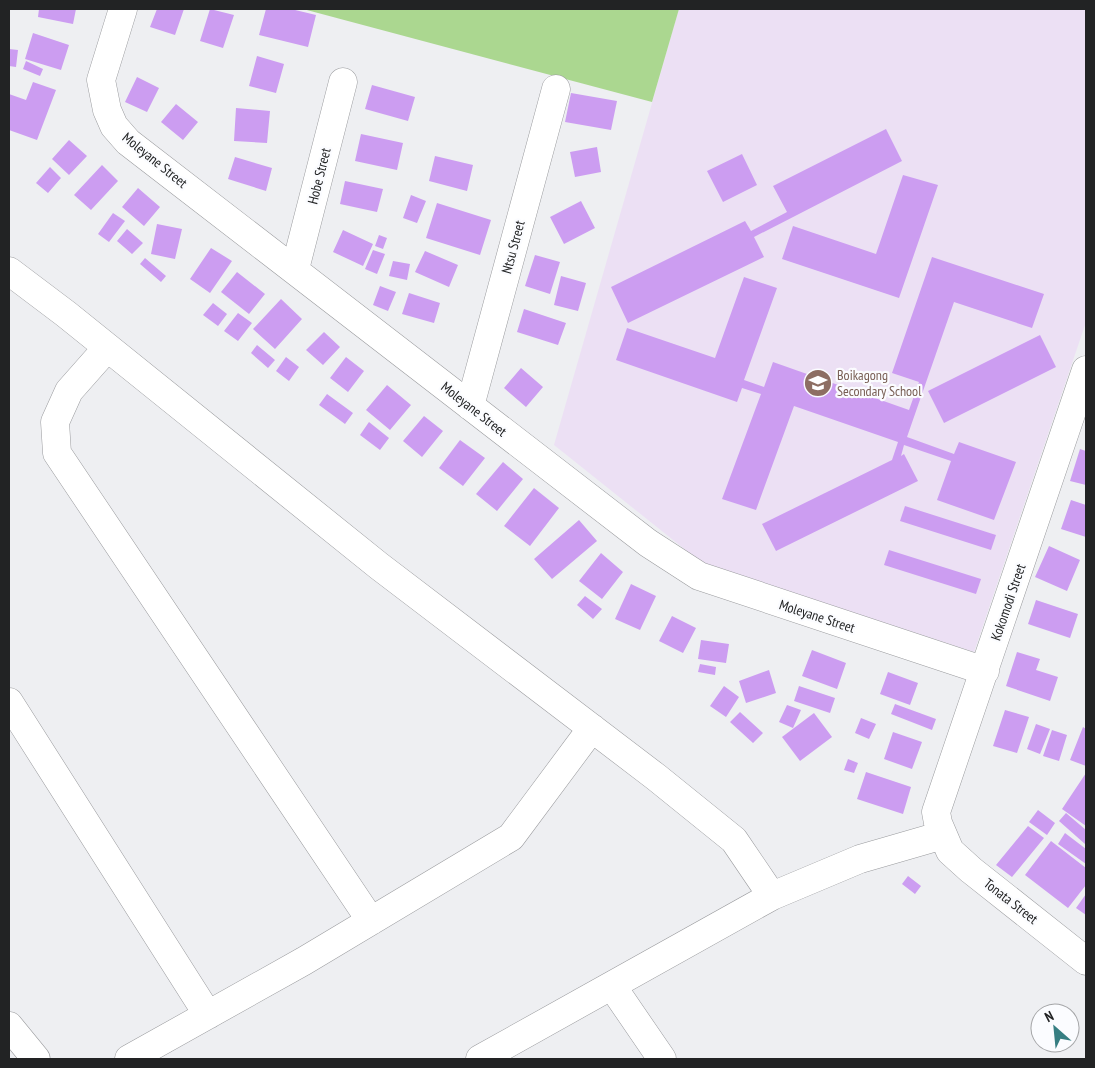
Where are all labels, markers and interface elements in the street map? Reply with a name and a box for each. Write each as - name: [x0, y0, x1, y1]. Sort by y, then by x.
- street label: Moleyane Street: [119, 128, 191, 192]
- street label: Hobe Street: [303, 146, 335, 206]
- street label: Ntsu Street: [497, 218, 529, 275]
- place label: Boikagong Secondary School: [837, 366, 922, 400]
- school or university icon: Boikagong Secondary School: [803, 368, 833, 398]
- street label: Moleyane Street: [438, 378, 511, 440]
- street label: Kokomodi Street: [986, 561, 1030, 643]
- street label: Moleyane Street: [777, 595, 857, 637]
- street label: Tonata Street: [980, 874, 1042, 928]
- north arrow: [1030, 1003, 1080, 1053]
- text: N: [1042, 1007, 1057, 1026]

